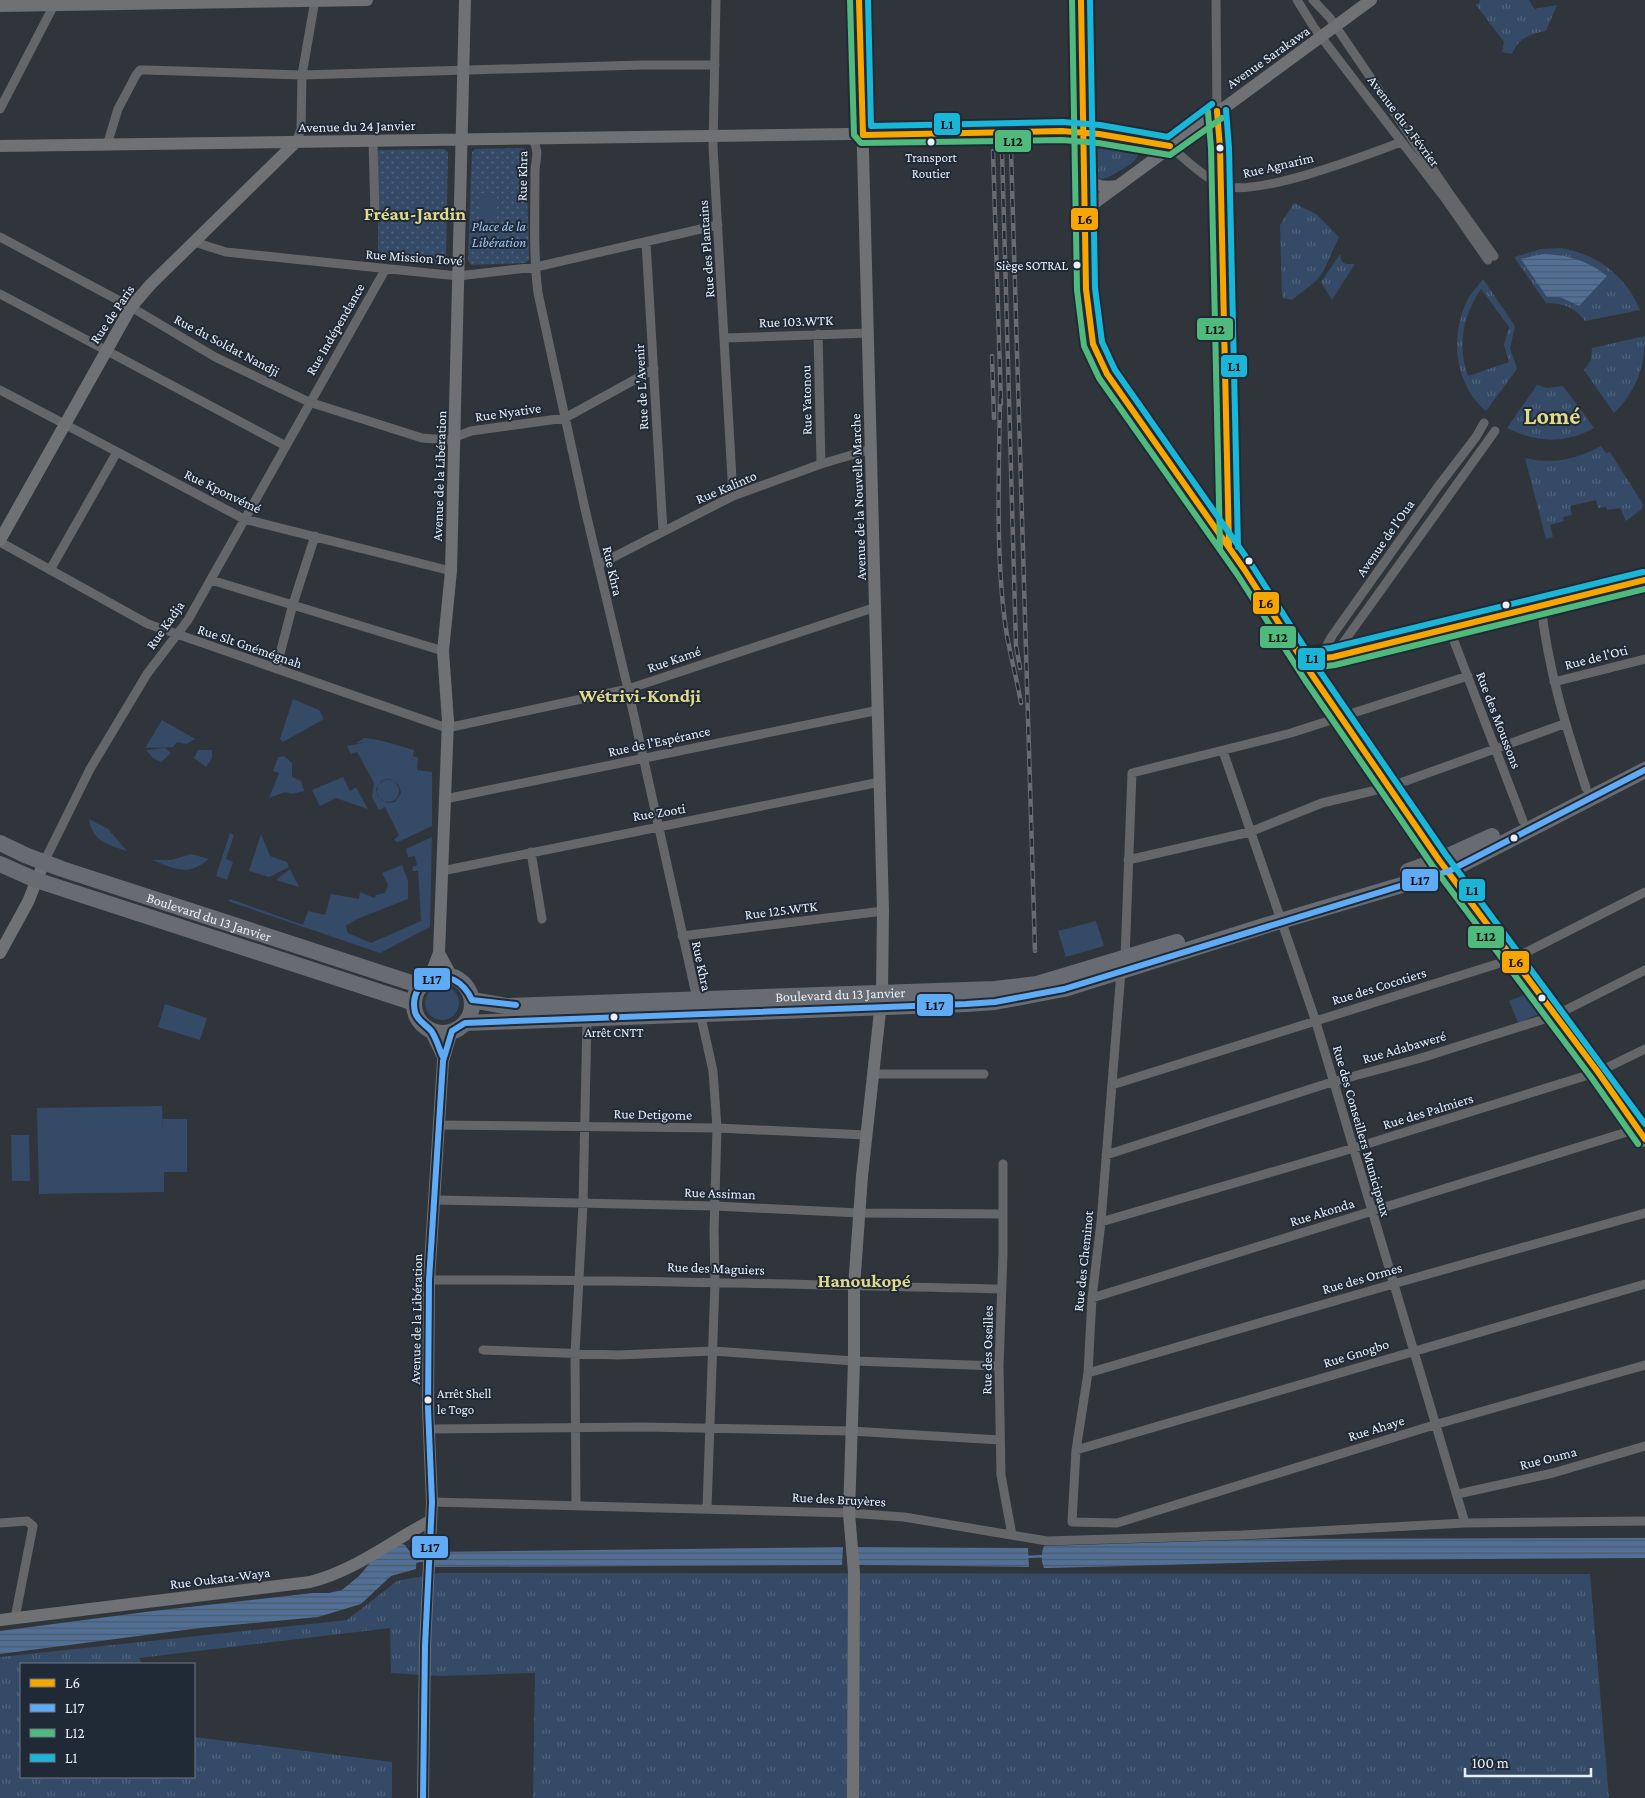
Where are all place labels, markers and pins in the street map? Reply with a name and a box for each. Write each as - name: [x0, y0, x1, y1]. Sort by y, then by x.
- marker: Transport Routier: [926, 137, 936, 147]
- unlabelled marker: [1215, 143, 1225, 153]
- place label: Transport Routier: [905, 150, 958, 181]
- place label: Siège SOTRAL: [996, 258, 1069, 273]
- marker: Siège SOTRAL: [1072, 260, 1082, 270]
- unlabelled marker: [1244, 556, 1254, 566]
- unlabelled marker: [1501, 600, 1511, 610]
- unlabelled marker: [1509, 833, 1519, 843]
- unlabelled marker: [1537, 993, 1547, 1003]
- marker: Arrêt CNTT: [609, 1012, 619, 1022]
- place label: Arrêt CNTT: [584, 1025, 644, 1040]
- place label: Arrêt Shell le Togo: [437, 1386, 492, 1417]
- marker: Arrêt Shell le Togo: [423, 1395, 433, 1405]

